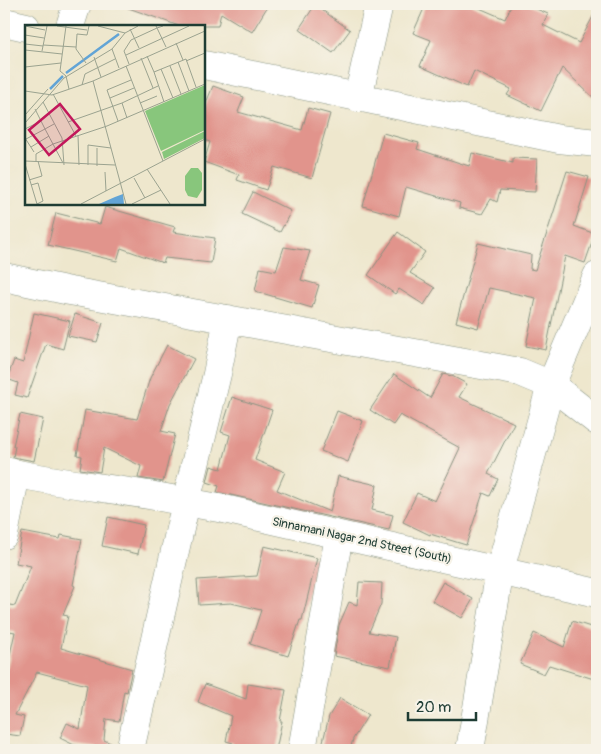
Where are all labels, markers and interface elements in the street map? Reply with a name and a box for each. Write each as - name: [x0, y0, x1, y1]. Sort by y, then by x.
- inset map: [25, 25, 205, 205]
- street label: Sinnamani Nagar 2nd Street (South): [271, 514, 453, 567]
- scale bar: [408, 689, 476, 721]
- text: 20 m: [416, 698, 451, 717]

